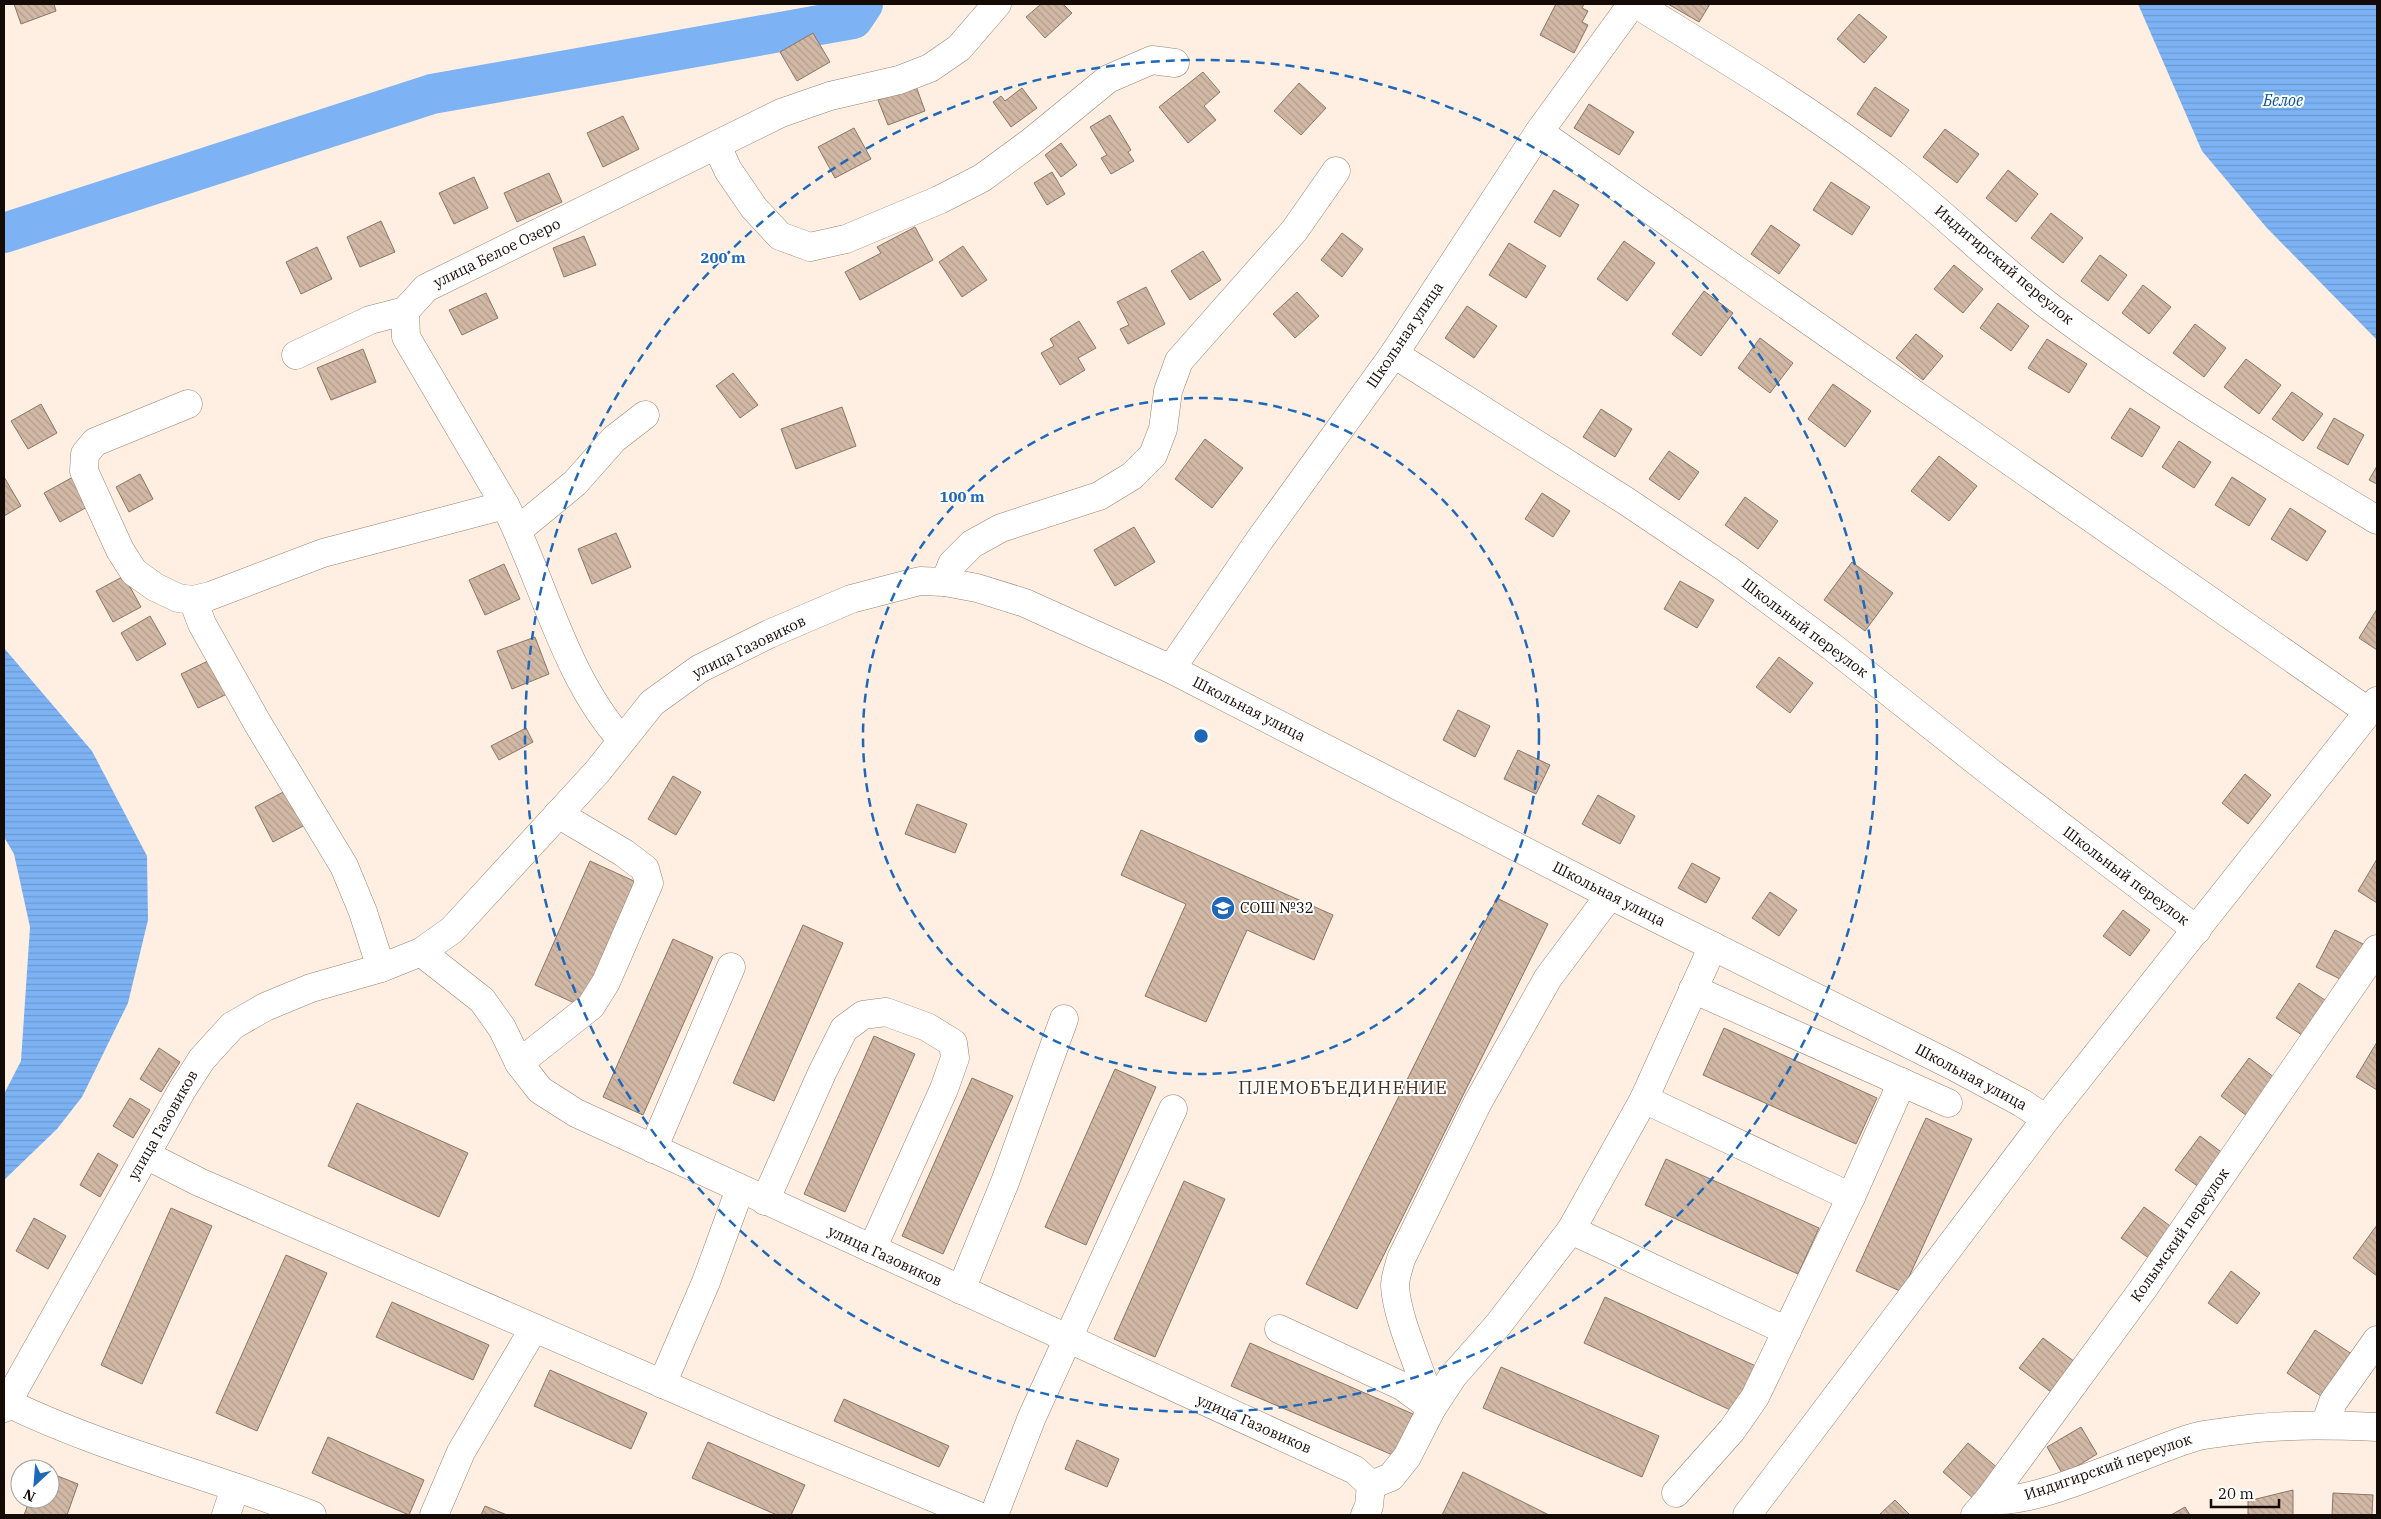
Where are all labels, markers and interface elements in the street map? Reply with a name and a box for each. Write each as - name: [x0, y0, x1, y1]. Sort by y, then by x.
- water label: Белое: [2262, 90, 2303, 110]
- street label: Индигирский переулок: [1931, 201, 2078, 329]
- street label: улица Белое Озеро: [430, 214, 563, 291]
- text: 200 m: [700, 248, 746, 267]
- street label: Школьная улица: [1362, 278, 1447, 391]
- text: 100 m: [939, 487, 985, 506]
- street label: Школьный переулок: [1738, 574, 1873, 682]
- street label: улица Газовиков: [689, 611, 809, 682]
- street label: Школьная улица: [1190, 672, 1309, 745]
- centre of rings: [1192, 727, 1210, 745]
- street label: Школьный переулок: [2059, 822, 2194, 930]
- street label: Школьная улица: [1550, 857, 1669, 930]
- school or university icon: СОШ №32: [1210, 895, 1236, 921]
- place label: СОШ №32: [1240, 898, 1314, 917]
- street label: Школьная улица: [1912, 1039, 2030, 1114]
- street label: улица Газовиков: [123, 1066, 202, 1183]
- district label: ПЛЕМОБЪЕДИНЕНИЕ: [1238, 1076, 1448, 1099]
- street label: Колымский переулок: [2126, 1164, 2233, 1305]
- street label: улица Газовиков: [825, 1221, 945, 1290]
- street label: улица Газовиков: [1194, 1390, 1315, 1457]
- street label: Индигирский переулок: [2022, 1429, 2194, 1504]
- north arrow: [10, 1459, 60, 1509]
- scale bar: [2211, 1476, 2278, 1508]
- text: 20 m: [2218, 1484, 2254, 1503]
- text: N: [20, 1485, 38, 1506]

